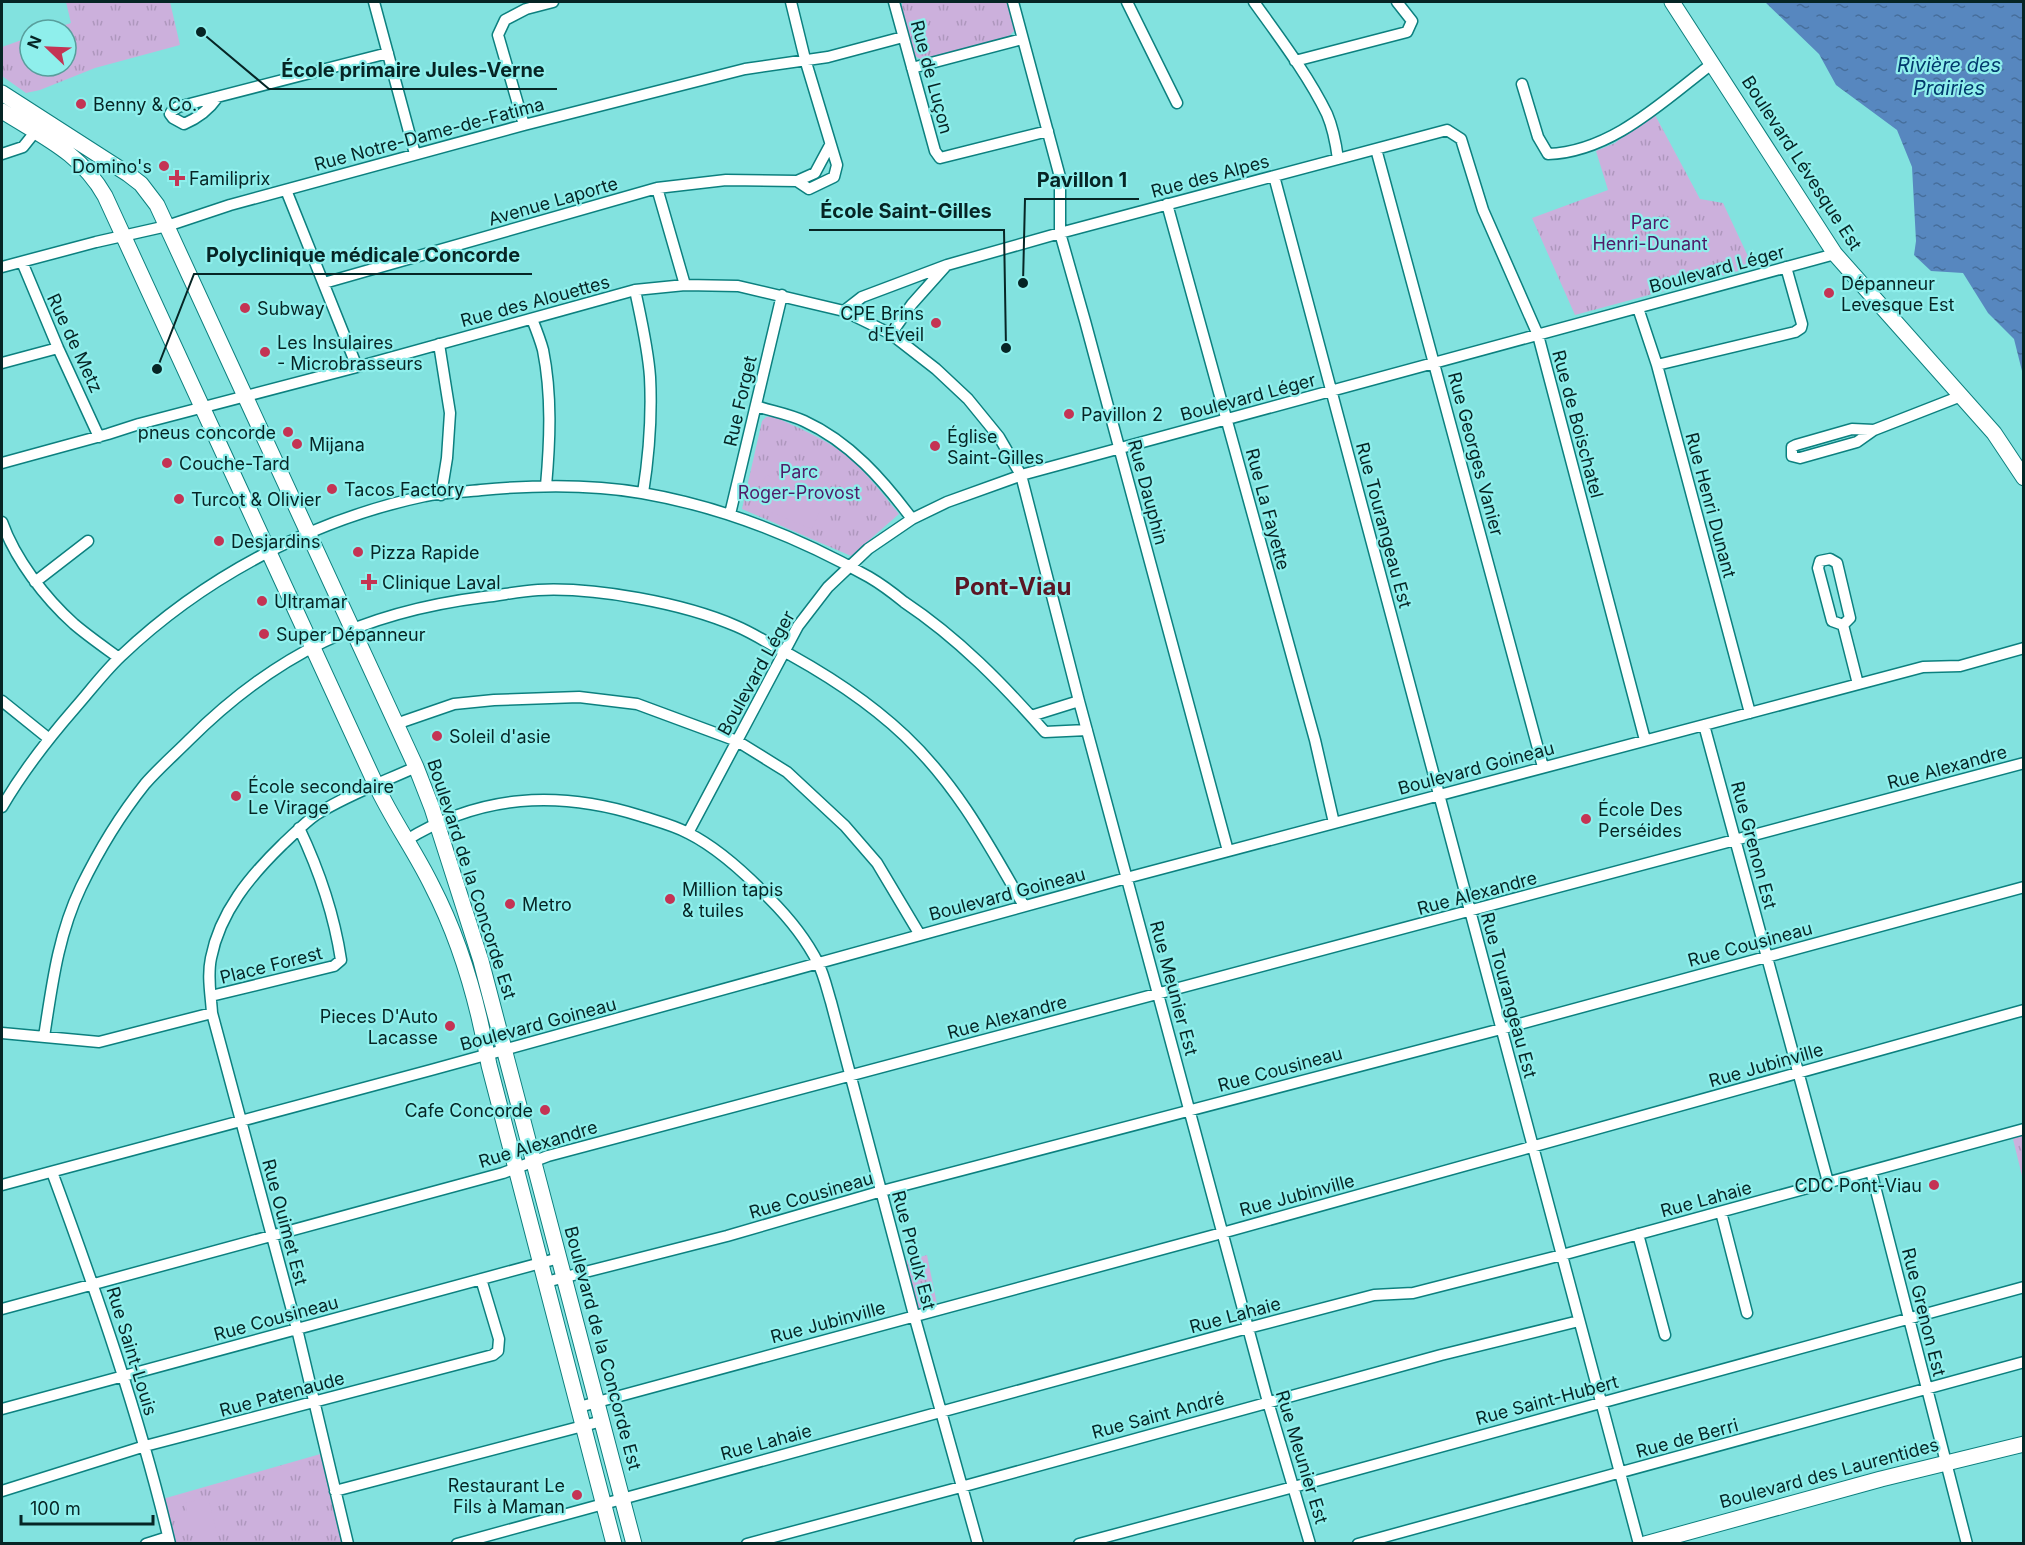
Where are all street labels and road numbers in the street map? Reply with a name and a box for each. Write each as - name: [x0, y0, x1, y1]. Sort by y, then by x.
- street label: Rue de Luçon: [907, 18, 957, 136]
- street label: Boulevard Lévesque Est: [1738, 72, 1866, 254]
- street label: Rue Notre-Dame-de-Fatima: [312, 93, 546, 175]
- street label: Rue des Alpes: [1149, 150, 1271, 202]
- street label: Avenue Laporte: [486, 172, 620, 230]
- street label: Boulevard Léger: [1647, 241, 1787, 297]
- street label: Rue des Alouettes: [458, 271, 612, 331]
- street label: Rue de Metz: [43, 290, 107, 396]
- street label: Rue de Boischatel: [1548, 348, 1608, 500]
- street label: Rue Forget: [719, 354, 761, 448]
- street label: Boulevard Léger: [1178, 369, 1318, 425]
- street label: Rue Georges Vanier: [1444, 370, 1508, 539]
- street label: Rue Henri Dunant: [1681, 430, 1741, 580]
- street label: Rue Dauphin: [1124, 437, 1172, 547]
- street label: Rue Tourangeau Est: [1352, 440, 1416, 610]
- street label: Rue La Fayette: [1242, 446, 1294, 572]
- street label: Boulevard Léger: [713, 607, 799, 739]
- street label: Boulevard Goineau: [1395, 737, 1557, 799]
- street label: Rue Alexandre: [1885, 741, 2009, 793]
- street label: Boulevard de la Concorde Est: [423, 756, 521, 1002]
- street label: Rue Grenon Est: [1727, 779, 1781, 911]
- street label: Boulevard Goineau: [926, 863, 1088, 925]
- street label: Rue Alexandre: [1415, 867, 1539, 919]
- street label: Rue Tourangeau Est: [1477, 910, 1541, 1080]
- street label: Rue Cousineau: [1685, 917, 1815, 971]
- street label: Rue Meunier Est: [1146, 918, 1202, 1058]
- street label: Place Forest: [218, 942, 325, 988]
- street label: Rue Alexandre: [945, 991, 1069, 1043]
- street label: Boulevard Goineau: [457, 993, 619, 1055]
- street label: Rue Jubinville: [1706, 1039, 1826, 1091]
- street label: Rue Cousineau: [1215, 1042, 1345, 1096]
- street label: Rue Alexandre: [476, 1116, 600, 1172]
- street label: Rue Ouimet Est: [258, 1157, 312, 1288]
- street label: Rue Cousineau: [746, 1167, 876, 1223]
- street label: Rue Jubinville: [1237, 1170, 1357, 1220]
- street label: Rue Lahaie: [1658, 1177, 1754, 1221]
- street label: Rue Proulx Est: [888, 1188, 940, 1312]
- street label: Boulevard de la Concorde Est: [560, 1224, 646, 1472]
- street label: Rue Grenon Est: [1898, 1246, 1950, 1378]
- street label: Rue Saint-Louis: [102, 1284, 162, 1418]
- street label: Rue Cousineau: [211, 1291, 341, 1345]
- street label: Rue Lahaie: [1187, 1293, 1283, 1337]
- street label: Rue Jubinville: [768, 1297, 888, 1347]
- street label: Rue Patenaude: [217, 1367, 347, 1421]
- street label: Rue Saint-Hubert: [1473, 1371, 1621, 1429]
- street label: Rue Saint André: [1089, 1387, 1227, 1443]
- street label: Rue Meunier Est: [1272, 1388, 1332, 1527]
- street label: Rue de Berri: [1634, 1414, 1740, 1462]
- street label: Rue Lahaie: [718, 1420, 814, 1464]
- street label: Boulevard des Laurentides: [1717, 1434, 1941, 1512]

